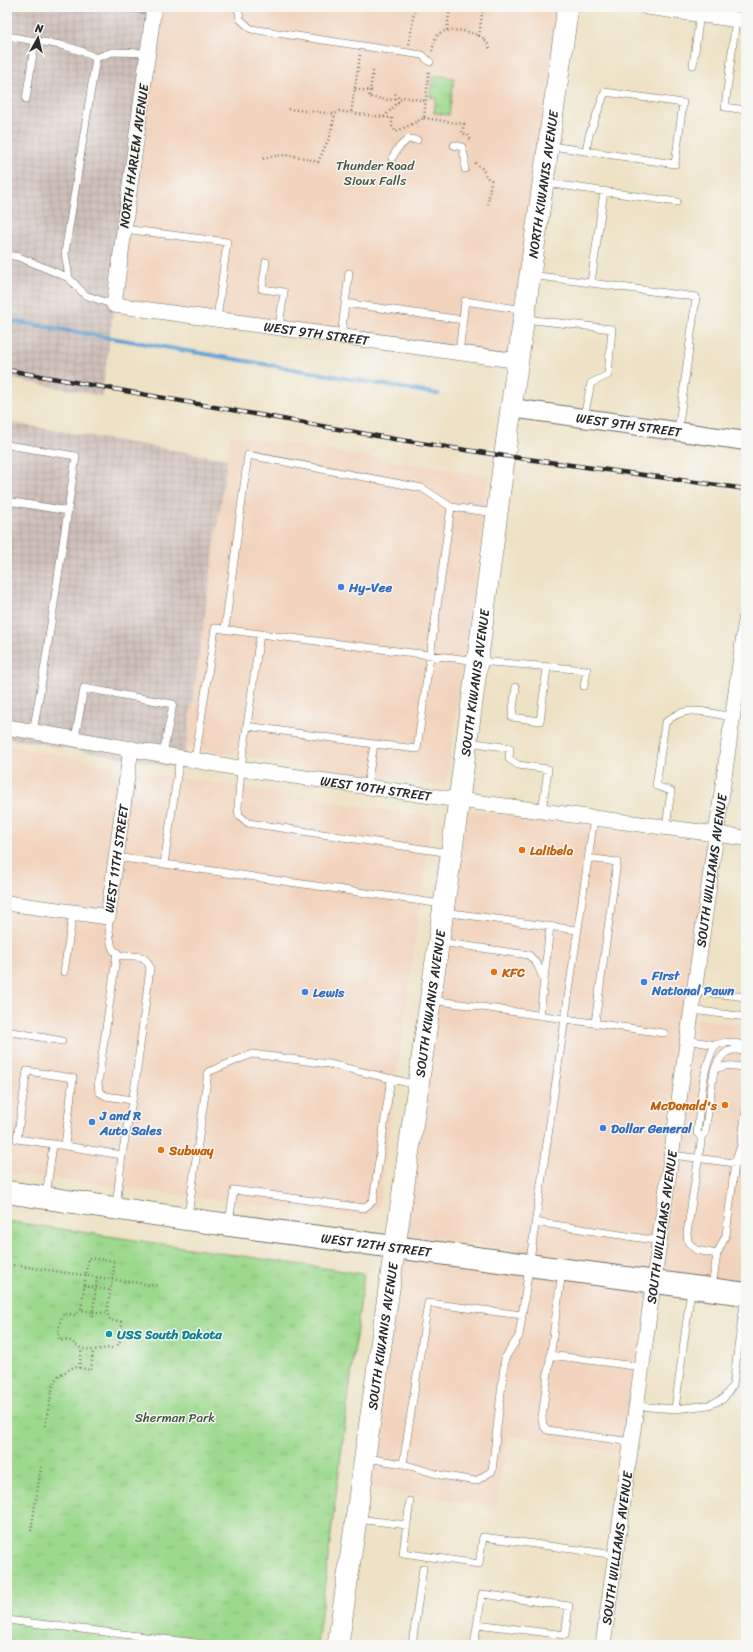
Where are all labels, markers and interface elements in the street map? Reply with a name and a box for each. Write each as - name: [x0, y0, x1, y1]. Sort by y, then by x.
- north arrow: [18, 18, 58, 58]
- text: N: [33, 19, 45, 39]
- street label: NORTH HARLEM AVENUE: [112, 82, 156, 230]
- street label: NORTH KIWANIS AVENUE: [521, 108, 565, 260]
- park label: Thunder Road Sioux Falls: [336, 154, 415, 192]
- street label: WEST 9TH STREET: [262, 314, 372, 352]
- street label: WEST 9TH STREET: [575, 406, 685, 443]
- place label: Hy-Vee: [348, 576, 392, 599]
- marker: Hy-Vee: [336, 582, 346, 592]
- street label: SOUTH KIWANIS AVENUE: [453, 607, 496, 758]
- street label: WEST 10TH STREET: [319, 769, 434, 808]
- street label: SOUTH WILLIAMS AVENUE: [689, 792, 733, 949]
- street label: WEST 11TH STREET: [97, 801, 135, 914]
- place label: Lalibela: [530, 839, 574, 862]
- marker: Lalibela: [517, 845, 527, 855]
- street label: SOUTH KIWANIS AVENUE: [408, 928, 452, 1079]
- place label: KFC: [501, 961, 525, 984]
- place label: First National Pawn: [651, 964, 735, 1002]
- marker: KFC: [489, 967, 499, 977]
- marker: First National Pawn: [639, 977, 649, 987]
- place label: Lewis: [313, 981, 345, 1004]
- marker: Lewis: [300, 987, 310, 997]
- place label: McDonald's: [650, 1094, 718, 1117]
- marker: McDonald's: [720, 1100, 730, 1110]
- place label: J and R Auto Sales: [99, 1104, 162, 1142]
- marker: J and R Auto Sales: [87, 1117, 97, 1127]
- place label: Dollar General: [611, 1117, 693, 1140]
- marker: Dollar General: [598, 1123, 608, 1133]
- place label: Subway: [168, 1139, 214, 1162]
- marker: Subway: [156, 1145, 166, 1155]
- street label: SOUTH WILLIAMS AVENUE: [639, 1148, 683, 1305]
- street label: WEST 12TH STREET: [320, 1226, 434, 1264]
- street label: SOUTH KIWANIS AVENUE: [360, 1260, 404, 1411]
- place label: USS South Dakota: [117, 1323, 222, 1346]
- marker: USS South Dakota: [104, 1329, 114, 1339]
- park label: Sherman Park: [135, 1406, 215, 1429]
- street label: SOUTH WILLIAMS AVENUE: [594, 1469, 639, 1626]

